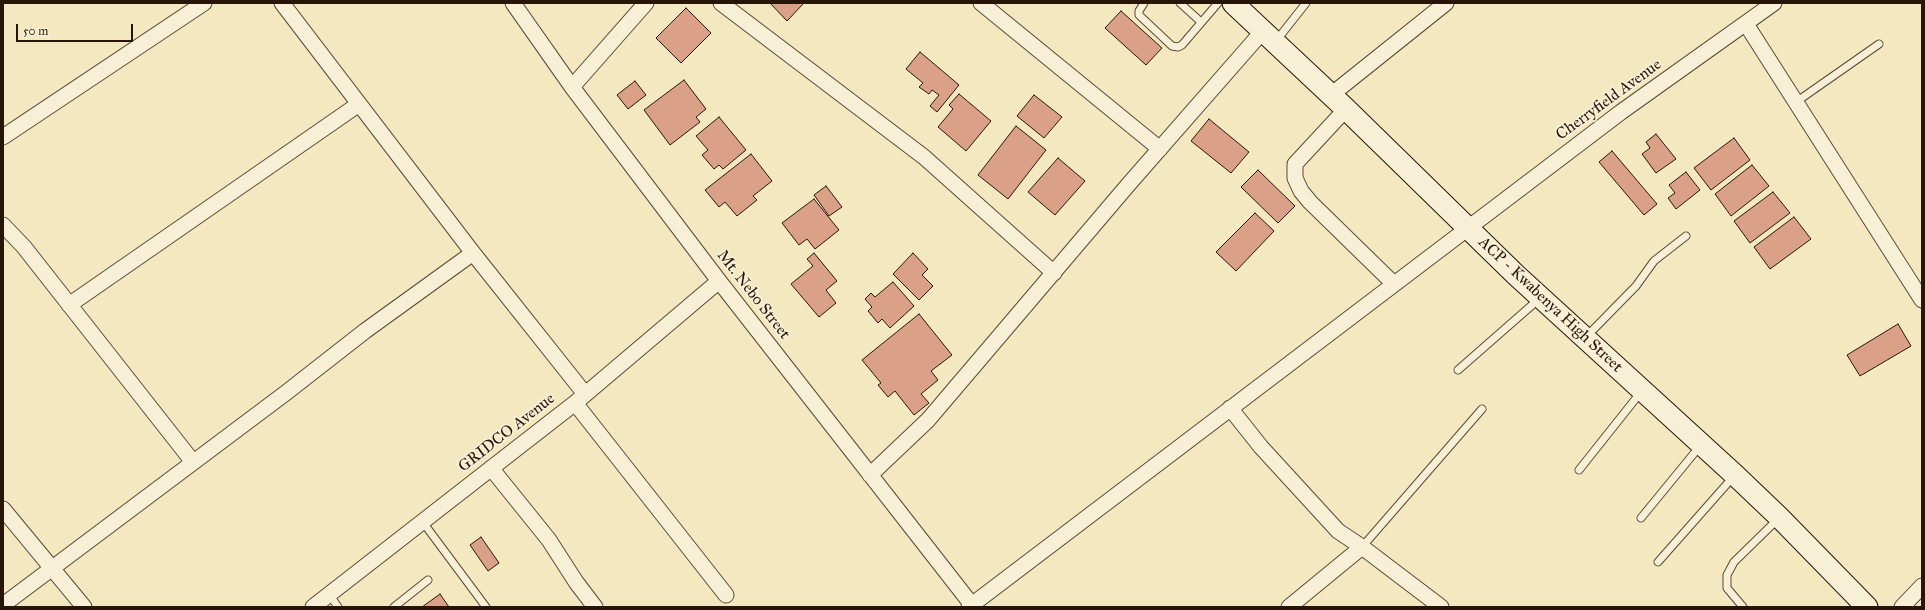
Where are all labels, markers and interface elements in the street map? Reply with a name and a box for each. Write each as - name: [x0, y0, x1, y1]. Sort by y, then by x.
- scale bar: [18, 16, 135, 42]
- text: 50 m: [23, 24, 48, 38]
- street label: Cherryfield Avenue: [1553, 55, 1665, 145]
- street label: ACP - Kwabenya High Street: [1474, 233, 1626, 377]
- street label: Mt. Nebo Street: [712, 247, 794, 343]
- street label: GRIDCO Avenue: [455, 389, 559, 477]

